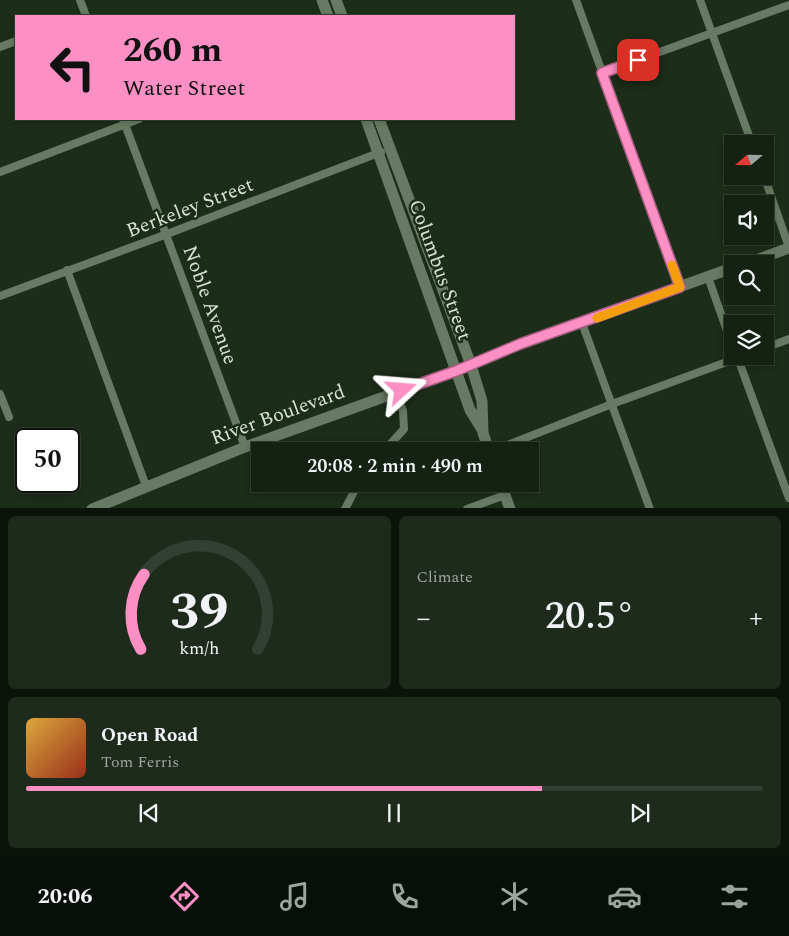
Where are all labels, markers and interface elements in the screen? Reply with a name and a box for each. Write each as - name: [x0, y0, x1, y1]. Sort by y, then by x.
- text: 260 m: [123, 24, 222, 77]
- icon: left: [40, 35, 105, 100]
- pin: [617, 39, 659, 81]
- icon: arrive: [624, 46, 652, 74]
- text: Water Street: [123, 72, 245, 105]
- north arrow: [724, 135, 774, 185]
- map controls: [724, 135, 774, 365]
- street label: Berkeley Street: [122, 170, 258, 246]
- street label: Columbus Street: [401, 195, 479, 345]
- button: sound: [724, 195, 774, 245]
- street label: Noble Avenue: [175, 241, 245, 369]
- button: search: [724, 255, 774, 305]
- button: layers: [724, 315, 774, 365]
- position arrow: [375, 363, 427, 415]
- street label: River Boulevard: [207, 377, 349, 453]
- speed limit sign: 50: [15, 428, 80, 493]
- text: 20:08 · 2 min · 490 m: [307, 452, 483, 481]
- text: Climate: [417, 565, 473, 589]
- text: 39: [170, 573, 228, 652]
- text: 20.5°: [545, 588, 635, 646]
- text: −: [417, 597, 431, 640]
- text: +: [749, 597, 763, 640]
- text: km/h: [179, 635, 219, 662]
- text: Open Road: [101, 721, 198, 750]
- text: Tom Ferris: [101, 750, 179, 774]
- icon: previous: [135, 799, 163, 827]
- icon: pause: [380, 799, 408, 827]
- icon: next: [626, 799, 654, 827]
- icon: directions: [167, 879, 202, 914]
- icon: music: [277, 879, 312, 914]
- icon: phone: [387, 879, 422, 914]
- icon: climate: [497, 879, 532, 914]
- icon: car: [607, 879, 642, 914]
- icon: filters: [717, 879, 752, 914]
- text: 20:06: [37, 880, 93, 913]

